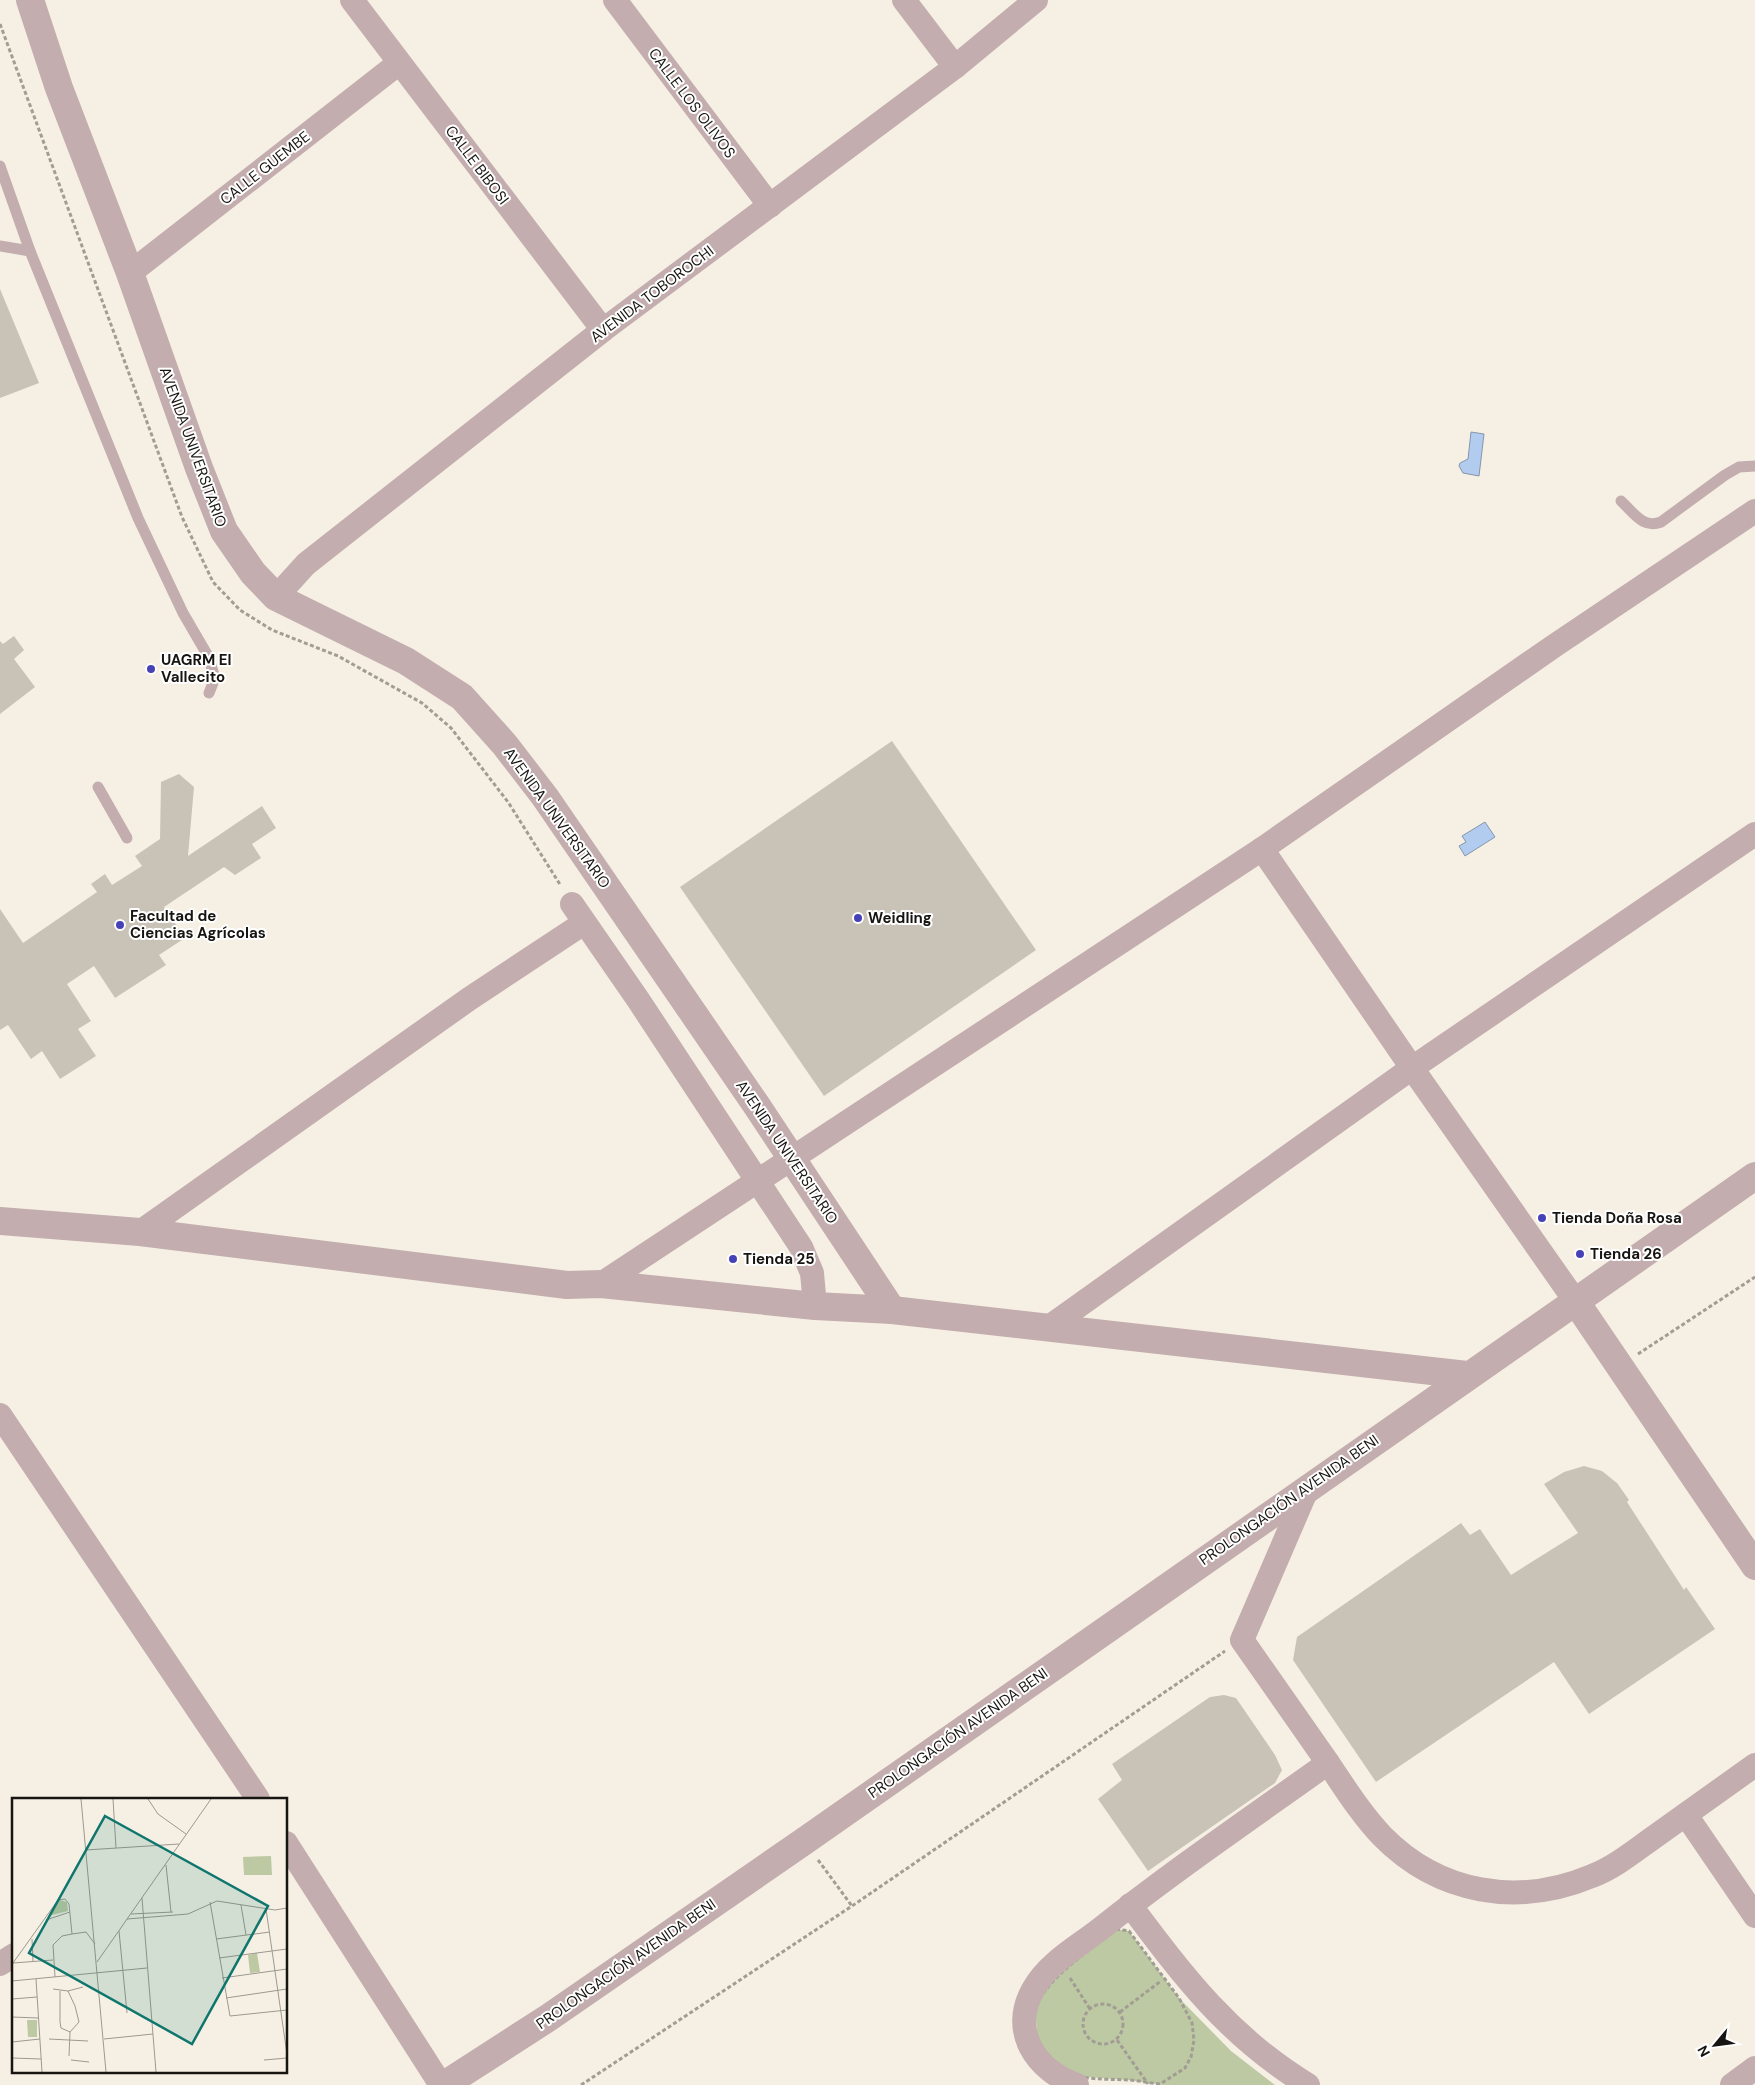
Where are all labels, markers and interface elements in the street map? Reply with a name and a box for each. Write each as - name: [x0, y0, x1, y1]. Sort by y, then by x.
- street label: CALLE LOS OLIVOS: [644, 44, 740, 162]
- street label: CALLE BIBOSI: [441, 121, 513, 209]
- street label: CALLE GUEMBE: [216, 127, 314, 209]
- street label: AVENIDA TOBOROCHI: [586, 241, 718, 347]
- street label: AVENIDA UNIVERSITARIO: [155, 364, 231, 530]
- place label: UAGRM El Vallecito: [161, 650, 232, 687]
- marker: UAGRM El Vallecito: [145, 663, 157, 675]
- street label: AVENIDA UNIVERSITARIO: [499, 744, 615, 892]
- place label: Facultad de Ciencias Agrícolas: [130, 906, 266, 943]
- place label: Weidling: [868, 908, 932, 928]
- marker: Weidling: [852, 912, 864, 924]
- marker: Facultad de Ciencias Agrícolas: [114, 919, 126, 931]
- street label: AVENIDA UNIVERSITARIO: [731, 1076, 843, 1228]
- place label: Tienda Doña Rosa: [1552, 1208, 1682, 1228]
- marker: Tienda Doña Rosa: [1536, 1212, 1548, 1224]
- place label: Tienda 26: [1590, 1244, 1662, 1264]
- marker: Tienda 26: [1574, 1248, 1586, 1260]
- place label: Tienda 25: [743, 1249, 814, 1269]
- marker: Tienda 25: [727, 1253, 739, 1265]
- street label: PROLONGACIÓN AVENIDA BENI: [1195, 1430, 1383, 1570]
- street label: PROLONGACIÓN AVENIDA BENI: [864, 1663, 1052, 1803]
- inset map: [12, 1798, 288, 2072]
- street label: PROLONGACIÓN AVENIDA BENI: [532, 1894, 720, 2034]
- north arrow: [1690, 2020, 1740, 2070]
- text: N: [1693, 2042, 1714, 2060]

